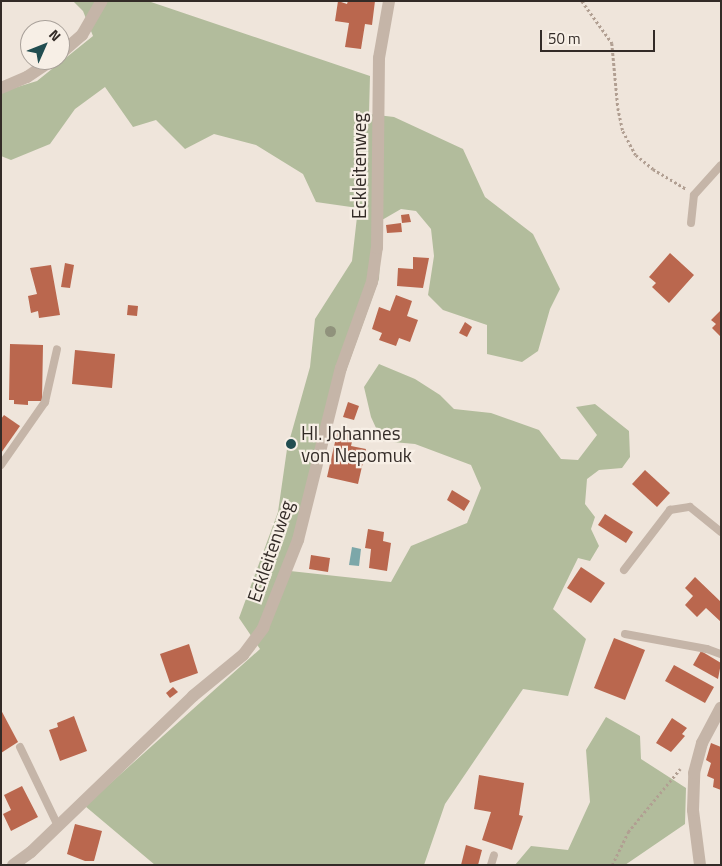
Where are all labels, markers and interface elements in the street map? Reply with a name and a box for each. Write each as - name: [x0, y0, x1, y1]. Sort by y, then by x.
- north arrow: [20, 20, 70, 70]
- scale bar: [542, 20, 657, 52]
- text: N: [45, 24, 66, 46]
- text: 50 m: [548, 27, 581, 50]
- street label: Eckleitenweg: [348, 113, 370, 219]
- place label: Hl. Johannes von Nepomuk: [301, 422, 412, 466]
- marker: Hl. Johannes von Nepomuk: [285, 438, 297, 450]
- street label: Eckleitenweg: [242, 497, 298, 605]

